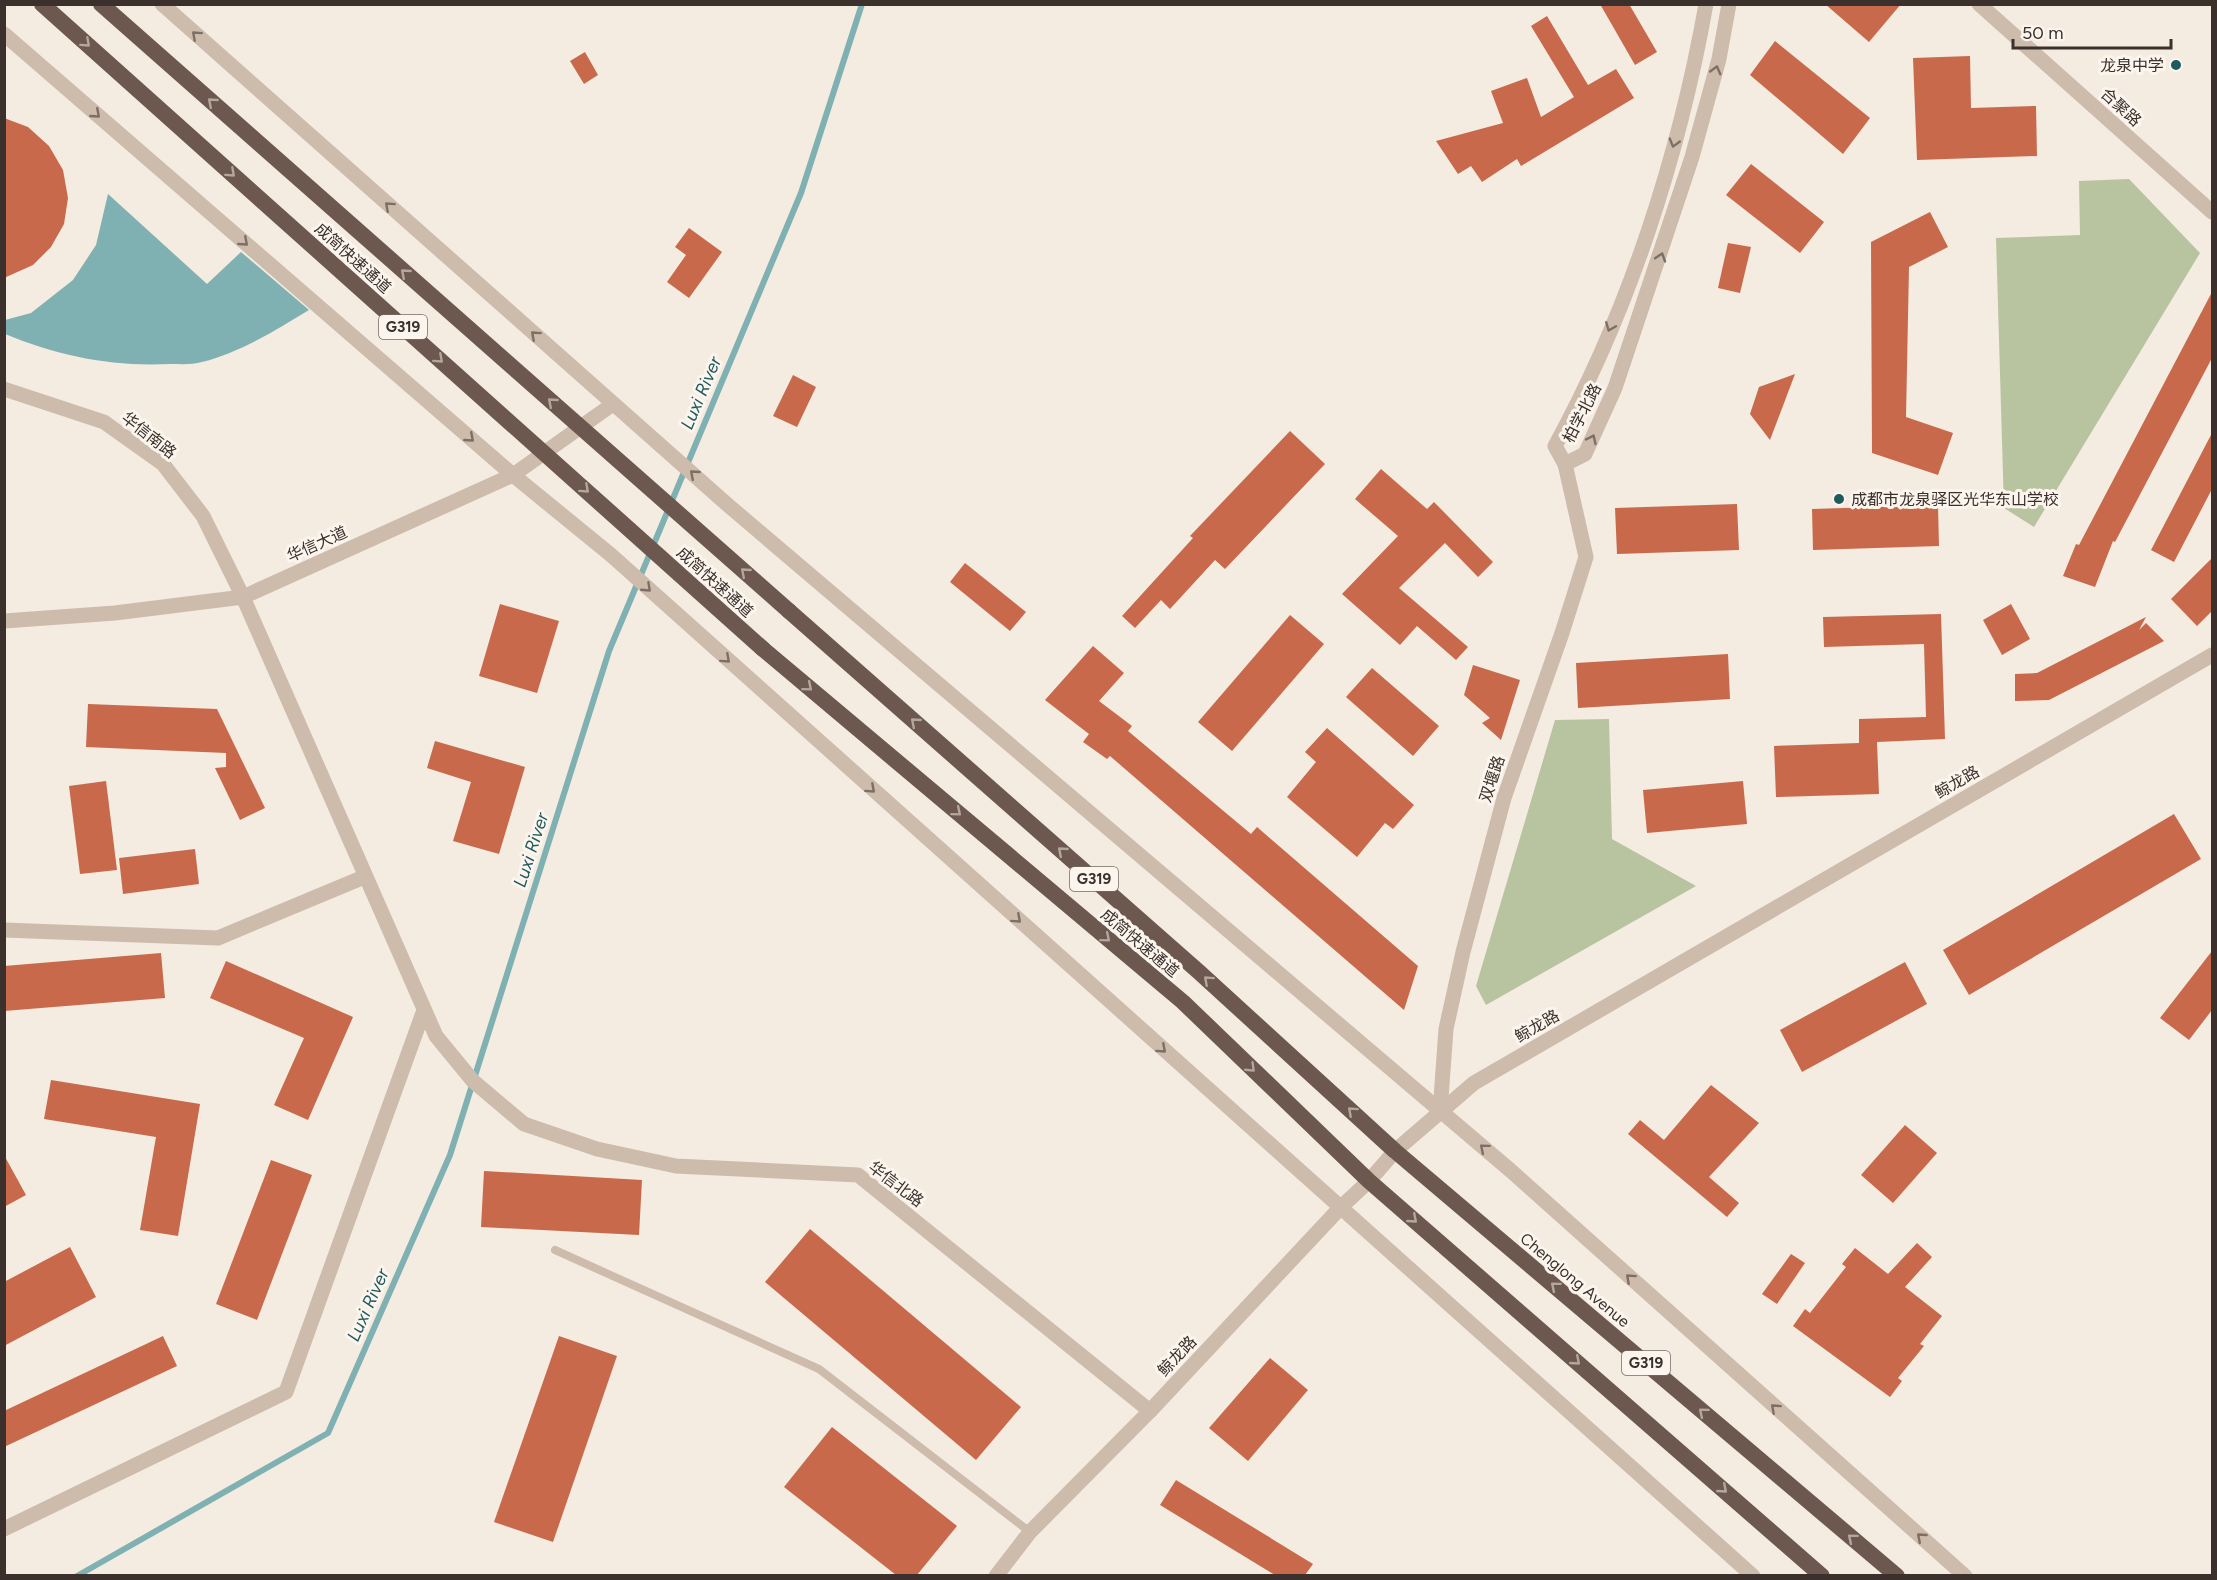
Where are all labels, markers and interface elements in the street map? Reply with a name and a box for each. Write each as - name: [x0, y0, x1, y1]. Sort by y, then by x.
- scale bar: [2013, 12, 2170, 50]
- text: 50 m: [2022, 22, 2064, 44]
- one-way arrow: [192, 31, 203, 42]
- one-way arrow: [79, 36, 90, 47]
- place label: 龙泉中学: [2100, 56, 2164, 75]
- marker: 龙泉中学: [2169, 58, 2183, 72]
- one-way arrow: [1709, 65, 1721, 76]
- street label: 合聚路: [2097, 84, 2145, 130]
- one-way arrow: [208, 99, 219, 110]
- one-way arrow: [89, 107, 100, 118]
- one-way arrow: [1668, 138, 1681, 148]
- one-way arrow: [225, 166, 235, 177]
- one-way arrow: [385, 202, 396, 213]
- street label: 成简快速通道: [311, 219, 395, 297]
- one-way arrow: [237, 234, 248, 245]
- one-way arrow: [1654, 252, 1666, 263]
- one-way arrow: [402, 269, 412, 280]
- road number: G319: [379, 315, 427, 339]
- one-way arrow: [1605, 321, 1617, 332]
- one-way arrow: [531, 331, 542, 342]
- one-way arrow: [432, 352, 443, 363]
- water label: Luxi River: [676, 352, 727, 433]
- street label: 柏学北路: [1559, 380, 1605, 446]
- one-way arrow: [548, 398, 559, 409]
- street label: 华信南路: [118, 408, 180, 462]
- one-way arrow: [464, 431, 474, 442]
- one-way arrow: [1584, 435, 1596, 446]
- one-way arrow: [689, 471, 700, 482]
- one-way arrow: [578, 482, 588, 493]
- place label: 成都市龙泉驿区光华东山学校: [1851, 490, 2059, 509]
- marker: 成都市龙泉驿区光华东山学校: [1832, 492, 1846, 506]
- street label: 华信大道: [284, 522, 350, 566]
- street label: 成简快速通道: [673, 543, 757, 621]
- one-way arrow: [742, 568, 752, 579]
- one-way arrow: [640, 581, 650, 592]
- one-way arrow: [719, 652, 729, 663]
- one-way arrow: [801, 680, 812, 691]
- one-way arrow: [911, 718, 922, 729]
- street label: 双堰路: [1476, 753, 1508, 805]
- street label: 鲸龙路: [1931, 762, 1983, 802]
- one-way arrow: [864, 782, 875, 793]
- one-way arrow: [950, 805, 961, 816]
- water label: Luxi River: [509, 809, 554, 890]
- one-way arrow: [1058, 847, 1069, 858]
- road number: G319: [1070, 867, 1118, 891]
- street label: 成简快速通道: [1097, 905, 1183, 981]
- one-way arrow: [1010, 912, 1020, 923]
- one-way arrow: [1099, 931, 1110, 942]
- one-way arrow: [1204, 976, 1215, 987]
- street label: 鲸龙路: [1511, 1006, 1563, 1046]
- one-way arrow: [1155, 1042, 1166, 1053]
- one-way arrow: [1245, 1061, 1255, 1072]
- one-way arrow: [1348, 1108, 1359, 1119]
- one-way arrow: [1480, 1144, 1491, 1155]
- street label: 华信北路: [865, 1157, 927, 1211]
- one-way arrow: [1406, 1212, 1417, 1223]
- street label: Chenglong Avenue: [1517, 1229, 1634, 1331]
- water label: Luxi River: [342, 1264, 394, 1345]
- one-way arrow: [1626, 1274, 1637, 1285]
- one-way arrow: [1550, 1282, 1561, 1293]
- street label: 鲸龙路: [1154, 1332, 1200, 1380]
- road number: G319: [1622, 1351, 1670, 1375]
- one-way arrow: [1569, 1354, 1580, 1365]
- one-way arrow: [1771, 1404, 1782, 1415]
- one-way arrow: [1699, 1408, 1710, 1419]
- one-way arrow: [1716, 1482, 1727, 1493]
- one-way arrow: [1917, 1533, 1928, 1544]
- one-way arrow: [1848, 1534, 1859, 1545]

